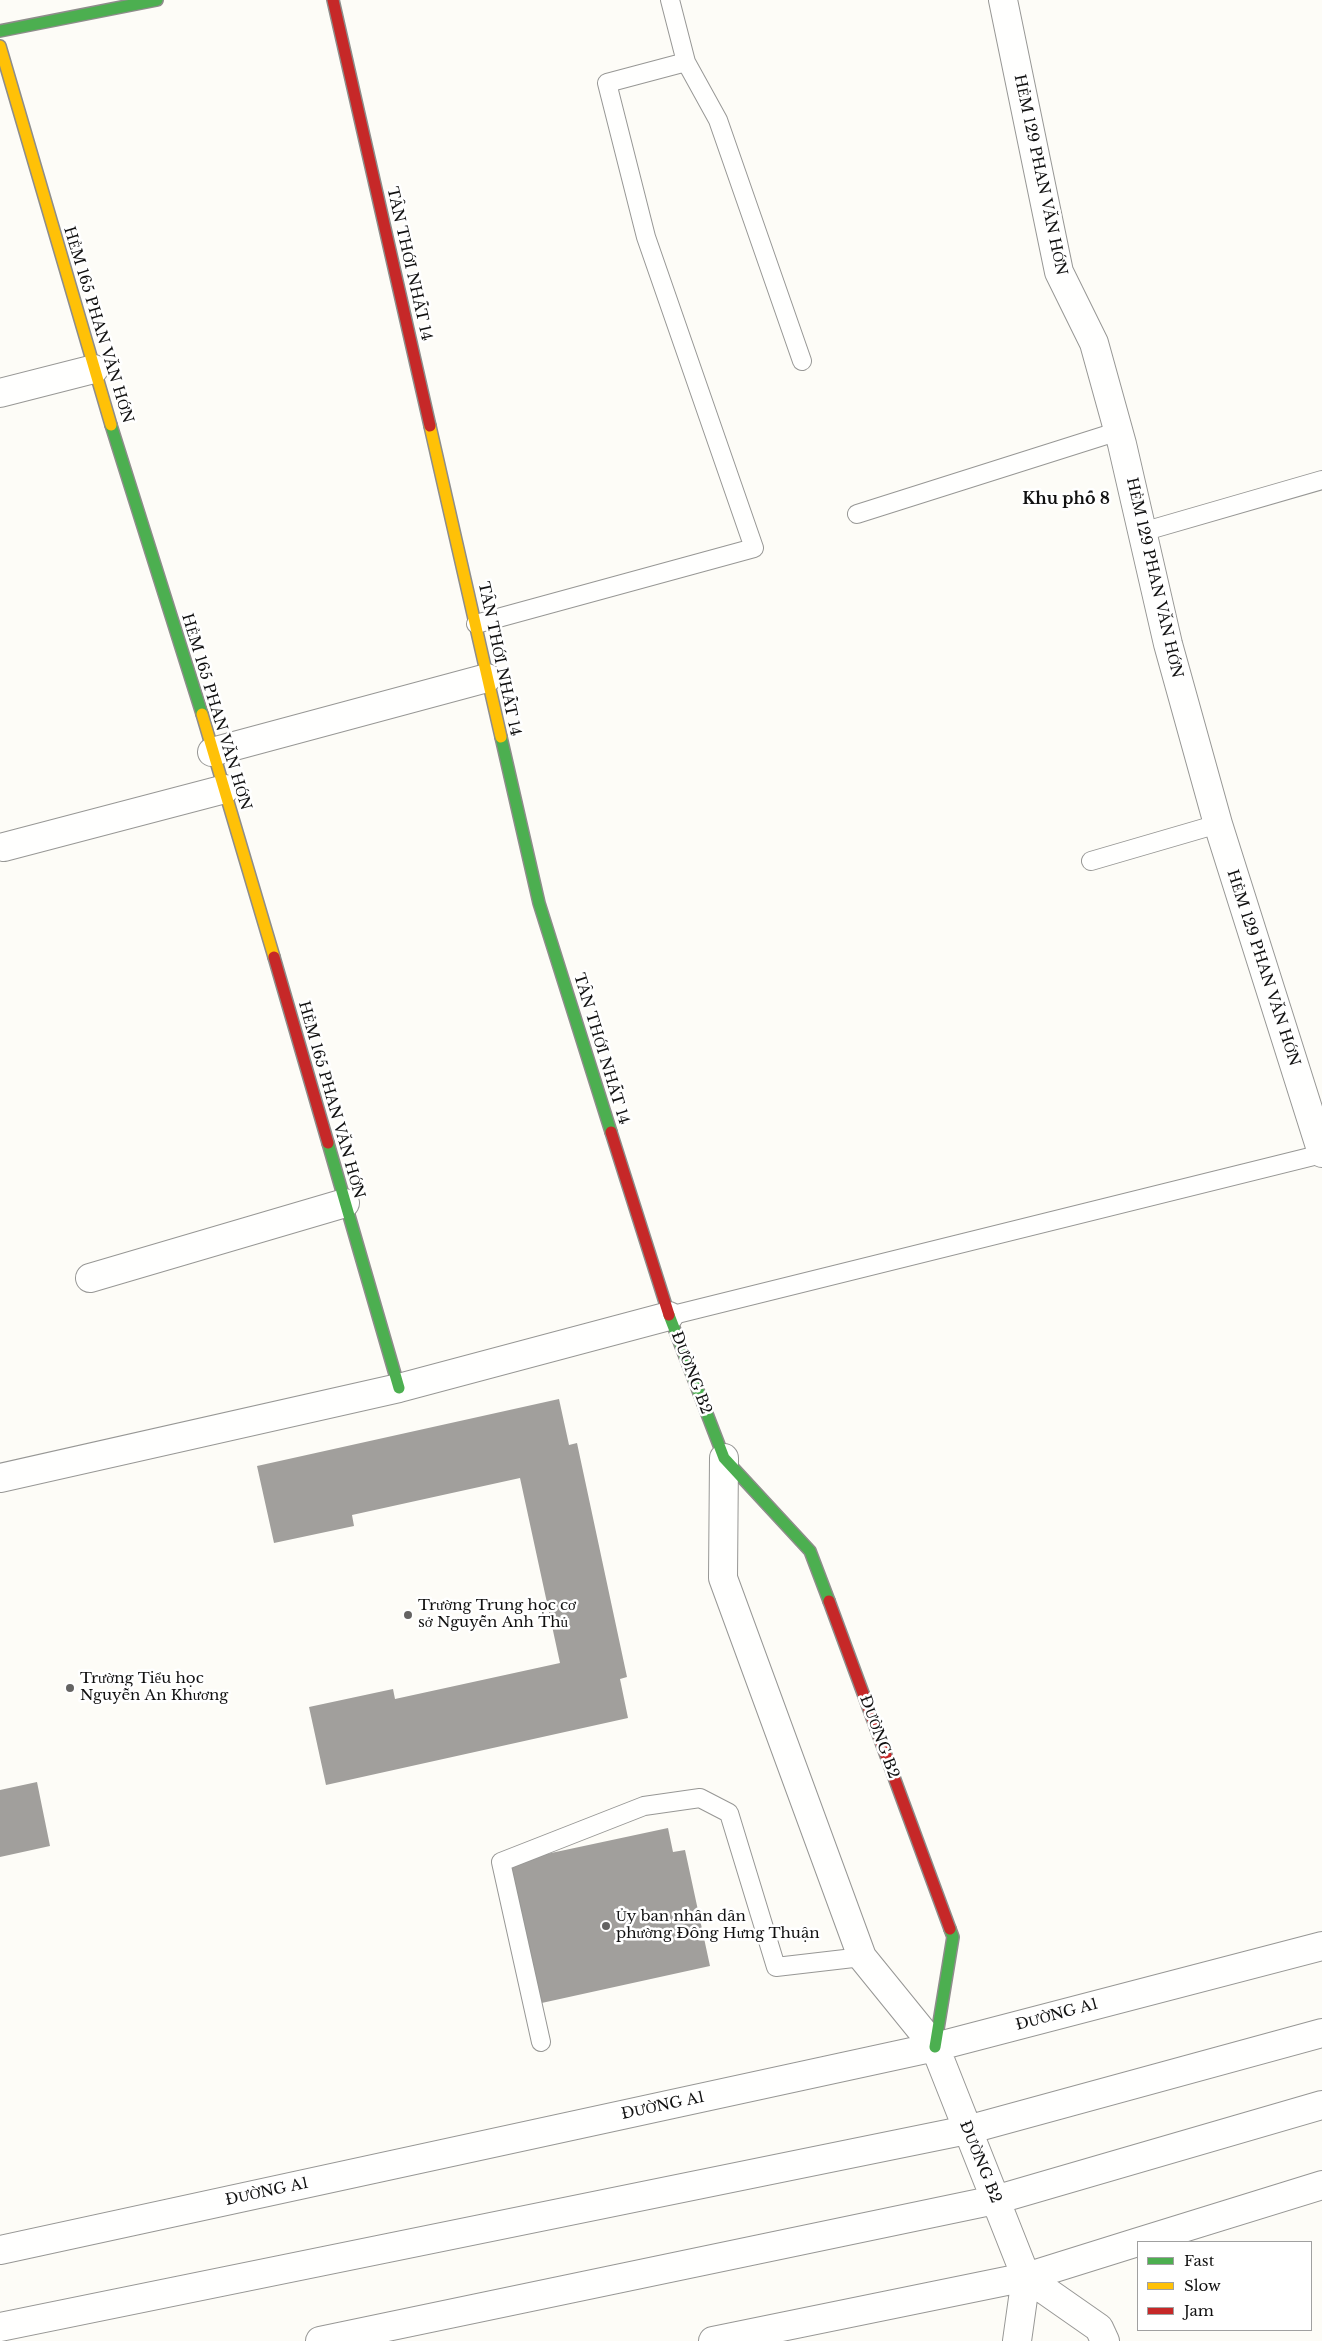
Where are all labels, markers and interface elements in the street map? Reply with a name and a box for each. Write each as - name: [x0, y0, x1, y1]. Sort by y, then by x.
- street label: HẺM 129 PHAN VĂN HỚN: [1010, 73, 1070, 277]
- street label: TÂN THỚI NHẤT 14: [383, 185, 435, 343]
- street label: HẺM 165 PHAN VĂN HỚN: [59, 224, 137, 426]
- street label: HẺM 129 PHAN VĂN HỚN: [1122, 476, 1186, 680]
- district label: Khu phố 8: [1022, 489, 1110, 509]
- street label: TÂN THỚI NHẤT 14: [474, 580, 524, 738]
- street label: HẺM 165 PHAN VĂN HỚN: [177, 611, 255, 813]
- street label: HẺM 129 PHAN VĂN HỚN: [1223, 868, 1303, 1068]
- street label: TÂN THỚI NHẤT 14: [569, 971, 633, 1127]
- street label: HẺM 165 PHAN VĂN HỚN: [294, 999, 368, 1201]
- street label: ĐƯỜNG B2: [667, 1329, 715, 1417]
- place label: Trường Trung học cơ sở Nguyễn Anh Thủ: [418, 1597, 576, 1632]
- marker: Trường Trung học cơ sở Nguyễn Anh Thủ: [402, 1609, 414, 1621]
- place label: Trường Tiểu học Nguyễn An Khương: [80, 1670, 228, 1705]
- marker: Trường Tiểu học Nguyễn An Khương: [64, 1682, 76, 1694]
- street label: ĐƯỜNG B2: [856, 1693, 902, 1781]
- place label: Ủy ban nhân dân phường Đông Hưng Thuận: [616, 1908, 820, 1943]
- marker: Ủy ban nhân dân phường Đông Hưng Thuận: [600, 1920, 612, 1932]
- street label: ĐƯỜNG A1: [1014, 1995, 1100, 2035]
- street label: ĐƯỜNG A1: [620, 2088, 706, 2124]
- street label: ĐƯỜNG B2: [955, 2118, 1005, 2206]
- street label: ĐƯỜNG A1: [224, 2174, 310, 2210]
- legend: [1137, 2241, 1312, 2331]
- text: Fast: [1184, 2251, 1214, 2270]
- text: Slow: [1184, 2276, 1221, 2295]
- text: Jam: [1184, 2301, 1214, 2320]

